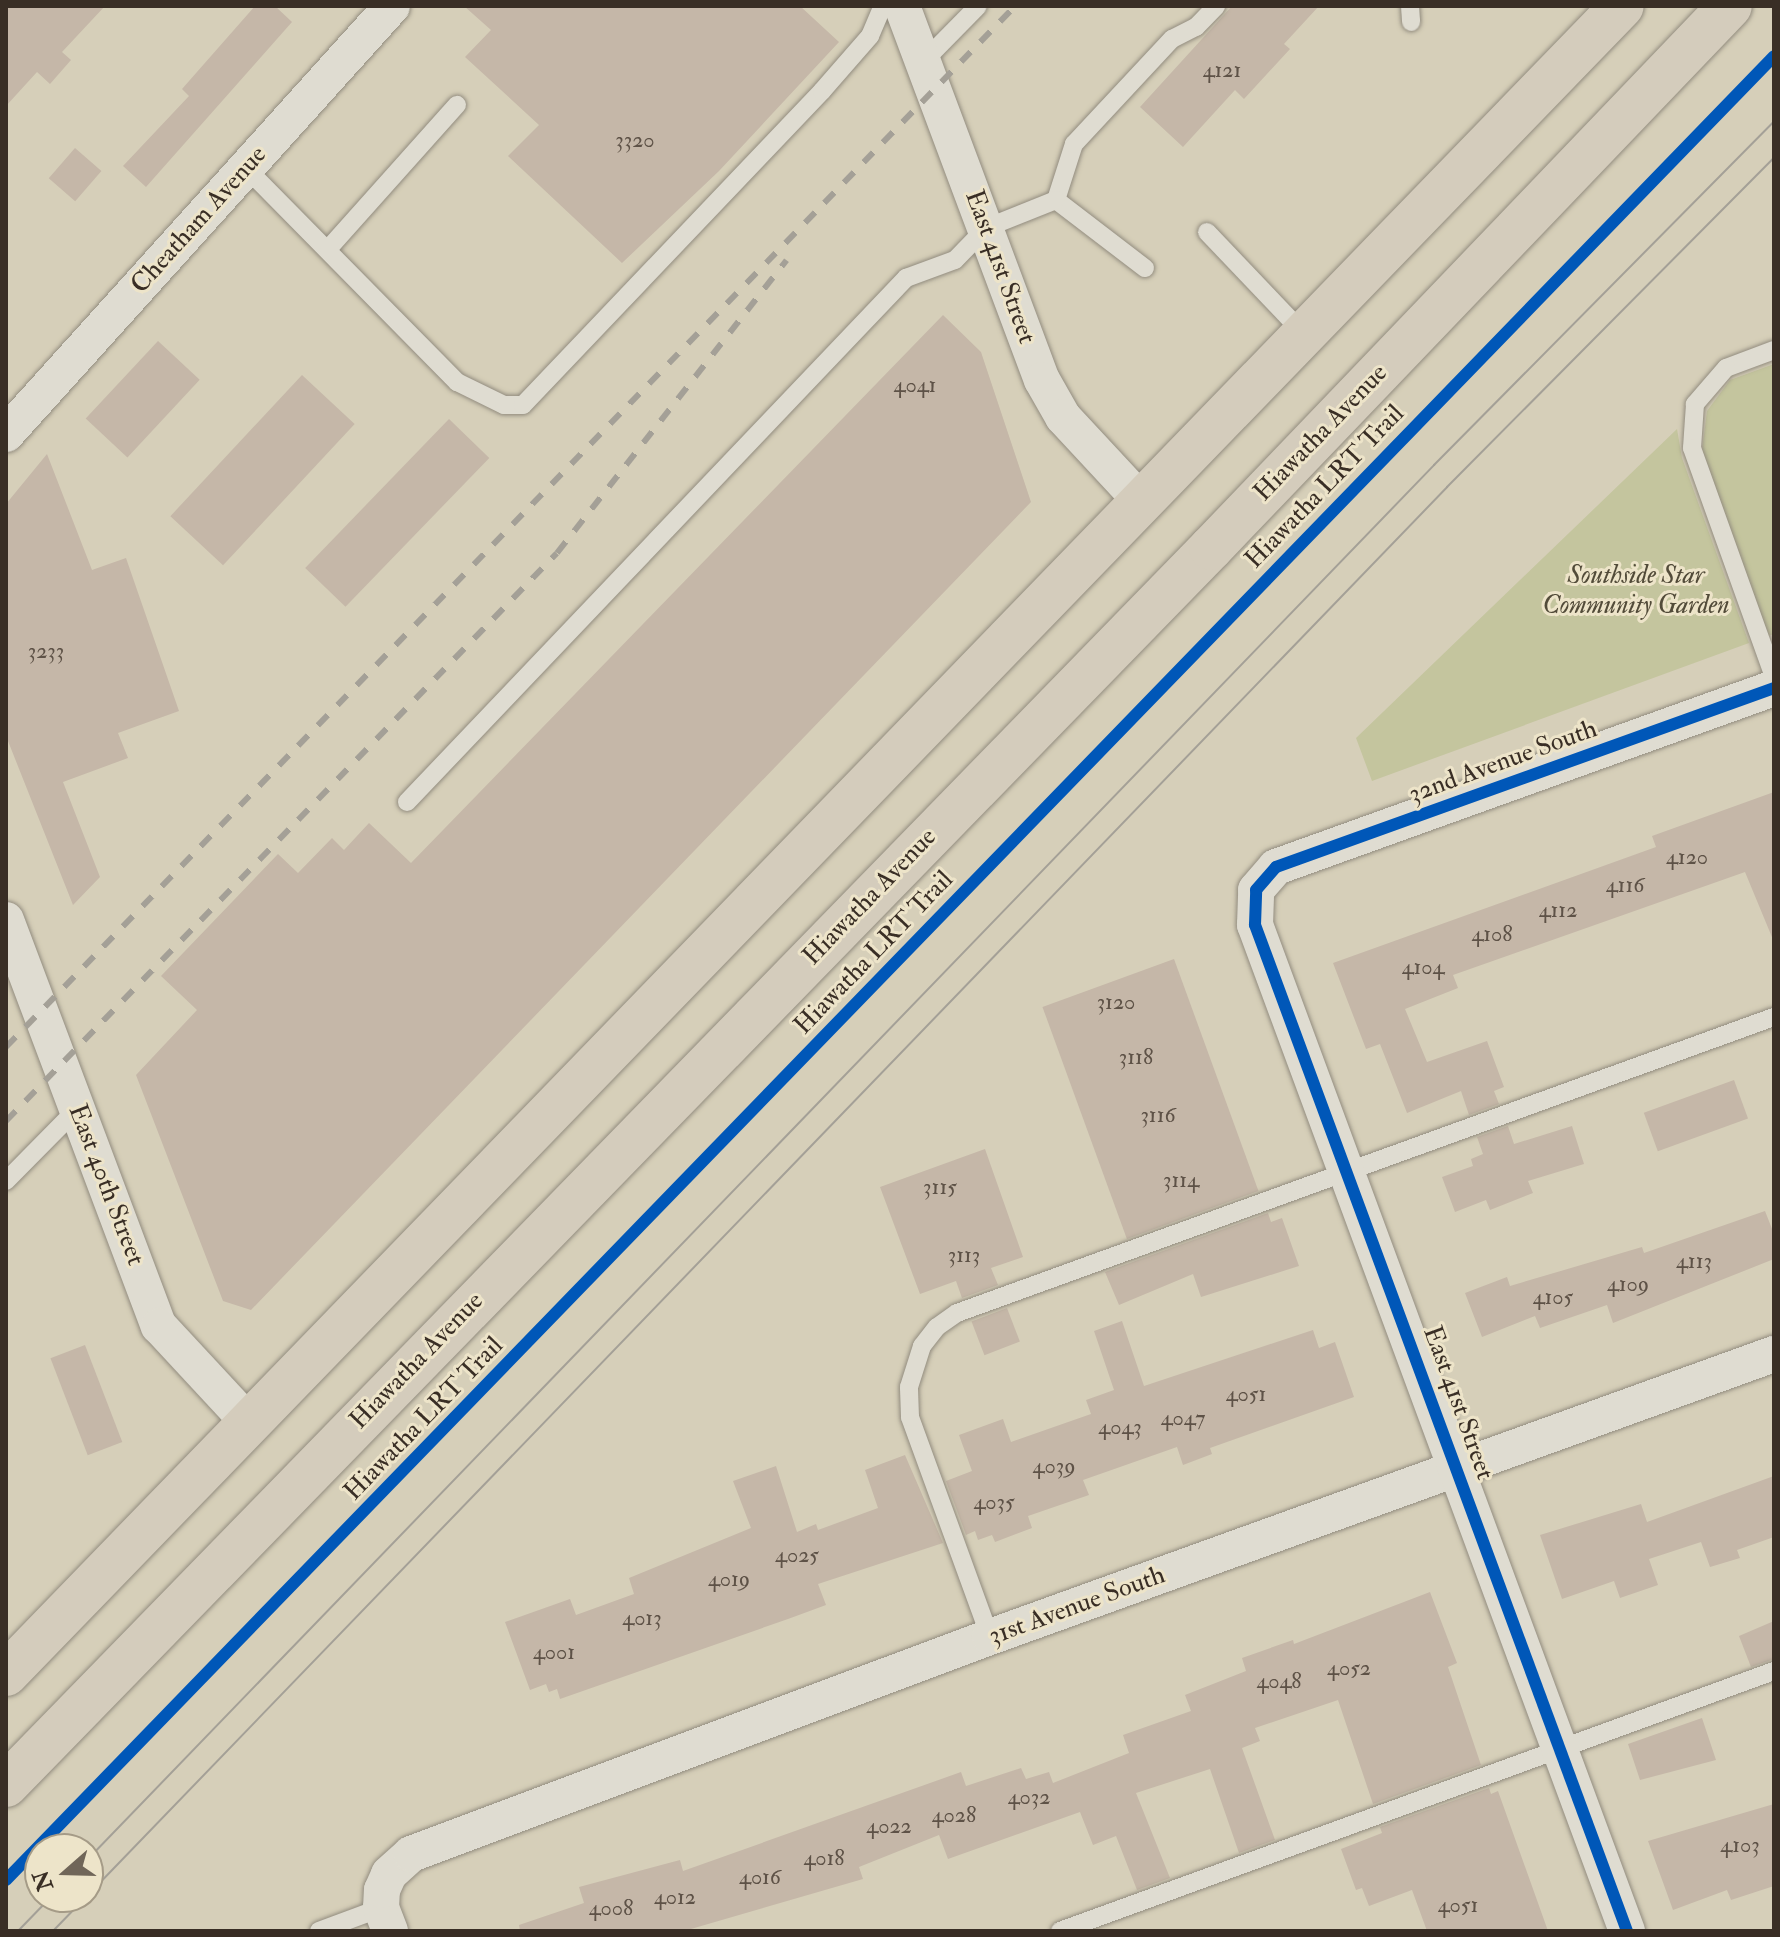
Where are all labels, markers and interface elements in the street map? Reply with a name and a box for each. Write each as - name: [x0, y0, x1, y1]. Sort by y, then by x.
- house number: 4121: [1203, 58, 1241, 84]
- house number: 3320: [615, 128, 655, 154]
- street label: Cheatham Avenue: [125, 140, 273, 300]
- street label: East 41st Street: [958, 186, 1042, 348]
- street label: Hiawatha Avenue: [1248, 358, 1394, 508]
- house number: 4041: [894, 373, 936, 399]
- street label: Hiawatha LRT Trail: [1239, 399, 1411, 575]
- park label: Southside Star Community Garden: [1542, 560, 1730, 622]
- house number: 3233: [28, 639, 64, 665]
- street label: 32nd Avenue South: [1405, 713, 1601, 811]
- street label: Hiawatha Avenue: [797, 822, 943, 972]
- house number: 4120: [1666, 845, 1708, 871]
- street label: Hiawatha LRT Trail: [788, 865, 960, 1041]
- house number: 4116: [1606, 873, 1644, 899]
- house number: 4112: [1539, 898, 1577, 924]
- house number: 4108: [1471, 922, 1513, 948]
- house number: 4104: [1402, 955, 1444, 981]
- house number: 3120: [1097, 990, 1135, 1016]
- house number: 3118: [1119, 1045, 1153, 1071]
- street label: East 40th Street: [61, 1100, 151, 1270]
- house number: 3116: [1140, 1103, 1176, 1129]
- house number: 3114: [1163, 1168, 1199, 1194]
- house number: 3115: [923, 1175, 957, 1201]
- house number: 3113: [948, 1243, 980, 1269]
- house number: 4113: [1676, 1249, 1712, 1275]
- house number: 4109: [1607, 1272, 1649, 1298]
- house number: 4105: [1533, 1285, 1573, 1311]
- street label: Hiawatha Avenue: [344, 1286, 490, 1436]
- street label: East 41st Street: [1416, 1322, 1500, 1484]
- street label: Hiawatha LRT Trail: [338, 1331, 510, 1507]
- house number: 4051: [1226, 1382, 1266, 1408]
- house number: 4047: [1161, 1406, 1205, 1432]
- house number: 4043: [1098, 1415, 1142, 1441]
- house number: 4039: [1033, 1454, 1075, 1480]
- house number: 4035: [973, 1490, 1015, 1516]
- house number: 4025: [775, 1543, 819, 1569]
- street label: 31st Avenue South: [985, 1560, 1169, 1652]
- house number: 4019: [708, 1567, 750, 1593]
- house number: 4013: [622, 1606, 662, 1632]
- house number: 4001: [533, 1640, 575, 1666]
- house number: 4052: [1327, 1656, 1371, 1682]
- house number: 4048: [1256, 1669, 1302, 1695]
- house number: 4032: [1008, 1785, 1050, 1811]
- house number: 4028: [932, 1803, 976, 1829]
- house number: 4022: [866, 1814, 912, 1840]
- north arrow: [24, 1833, 104, 1913]
- house number: 4103: [1720, 1833, 1760, 1859]
- house number: 4018: [803, 1846, 845, 1872]
- house number: 4016: [739, 1865, 781, 1891]
- text: N: [27, 1866, 60, 1895]
- house number: 4012: [654, 1885, 696, 1911]
- house number: 4051: [1438, 1893, 1478, 1919]
- house number: 4008: [589, 1896, 633, 1922]

